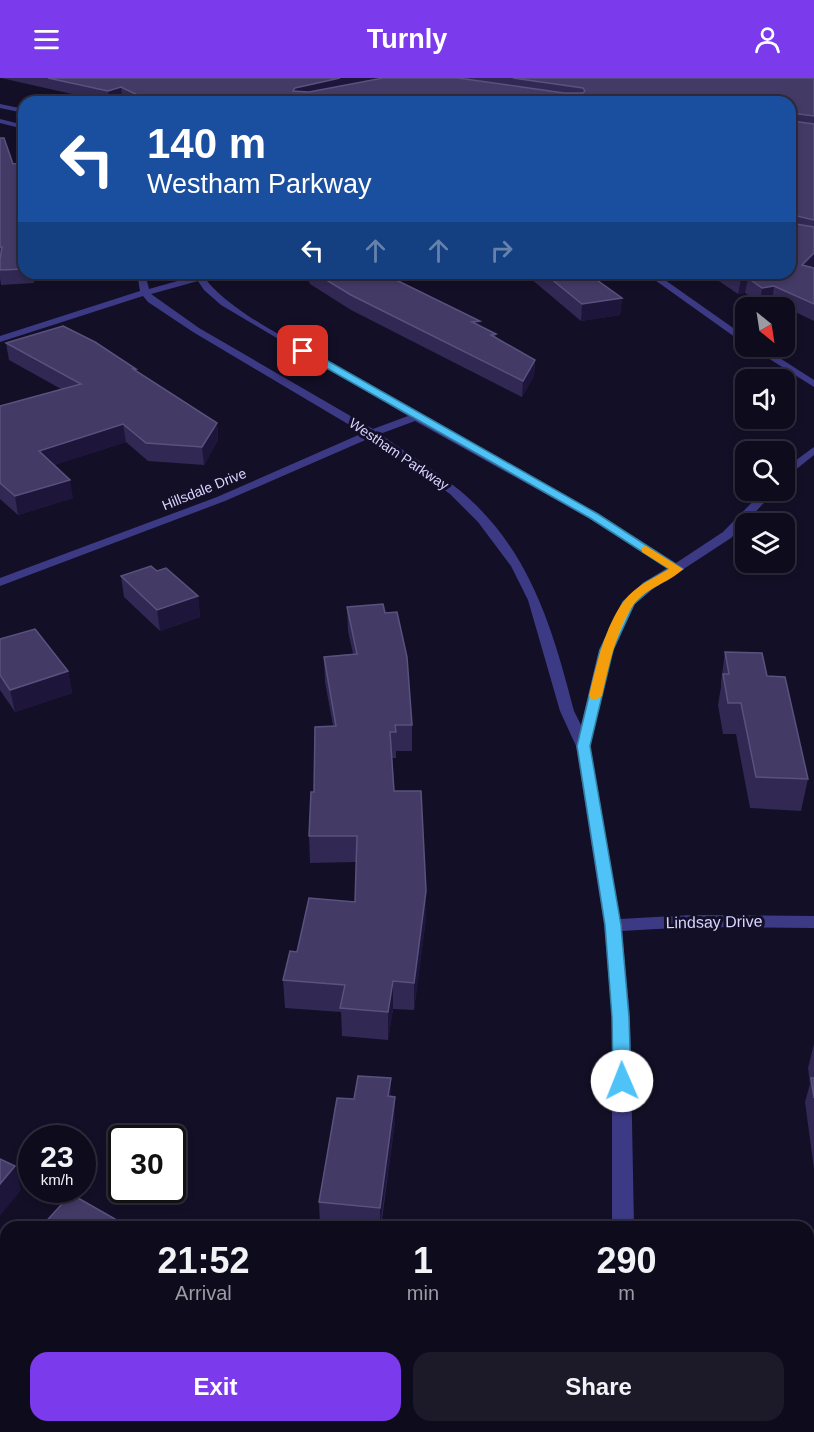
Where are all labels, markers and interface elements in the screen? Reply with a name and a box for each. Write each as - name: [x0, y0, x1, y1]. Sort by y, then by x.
- icon: menu: [30, 23, 63, 56]
- icon: person: [751, 23, 784, 56]
- text: Turnly: [367, 24, 447, 54]
- icon: left: [48, 120, 126, 198]
- text: 140 m: [147, 120, 266, 167]
- text: Westham Parkway: [147, 169, 372, 199]
- icon: left: [296, 234, 329, 267]
- icon: ahead: [359, 234, 392, 267]
- icon: ahead: [422, 234, 455, 267]
- icon: right: [485, 234, 518, 267]
- north arrow: [735, 297, 795, 357]
- map controls: [735, 297, 795, 573]
- pin: [277, 325, 328, 376]
- icon: arrive: [286, 334, 319, 367]
- button: sound: [735, 369, 795, 429]
- street label: Westham Parkway: [346, 415, 452, 493]
- button: search: [735, 441, 795, 501]
- street label: Hillsdale Drive: [160, 465, 249, 513]
- button: layers: [735, 513, 795, 573]
- street label: Lindsay Drive: [665, 913, 763, 931]
- position arrow: [590, 1049, 654, 1113]
- speed limit sign: 30: [108, 1125, 186, 1203]
- text: 23: [40, 1140, 74, 1173]
- text: km/h: [41, 1171, 73, 1188]
- text: 21:52: [157, 1240, 249, 1281]
- text: 1: [413, 1240, 433, 1281]
- text: 290: [596, 1240, 657, 1281]
- text: Arrival: [175, 1282, 232, 1304]
- text: min: [407, 1282, 439, 1304]
- text: m: [618, 1282, 635, 1304]
- button: Exit: [30, 1352, 401, 1421]
- button: Share: [413, 1352, 784, 1421]

